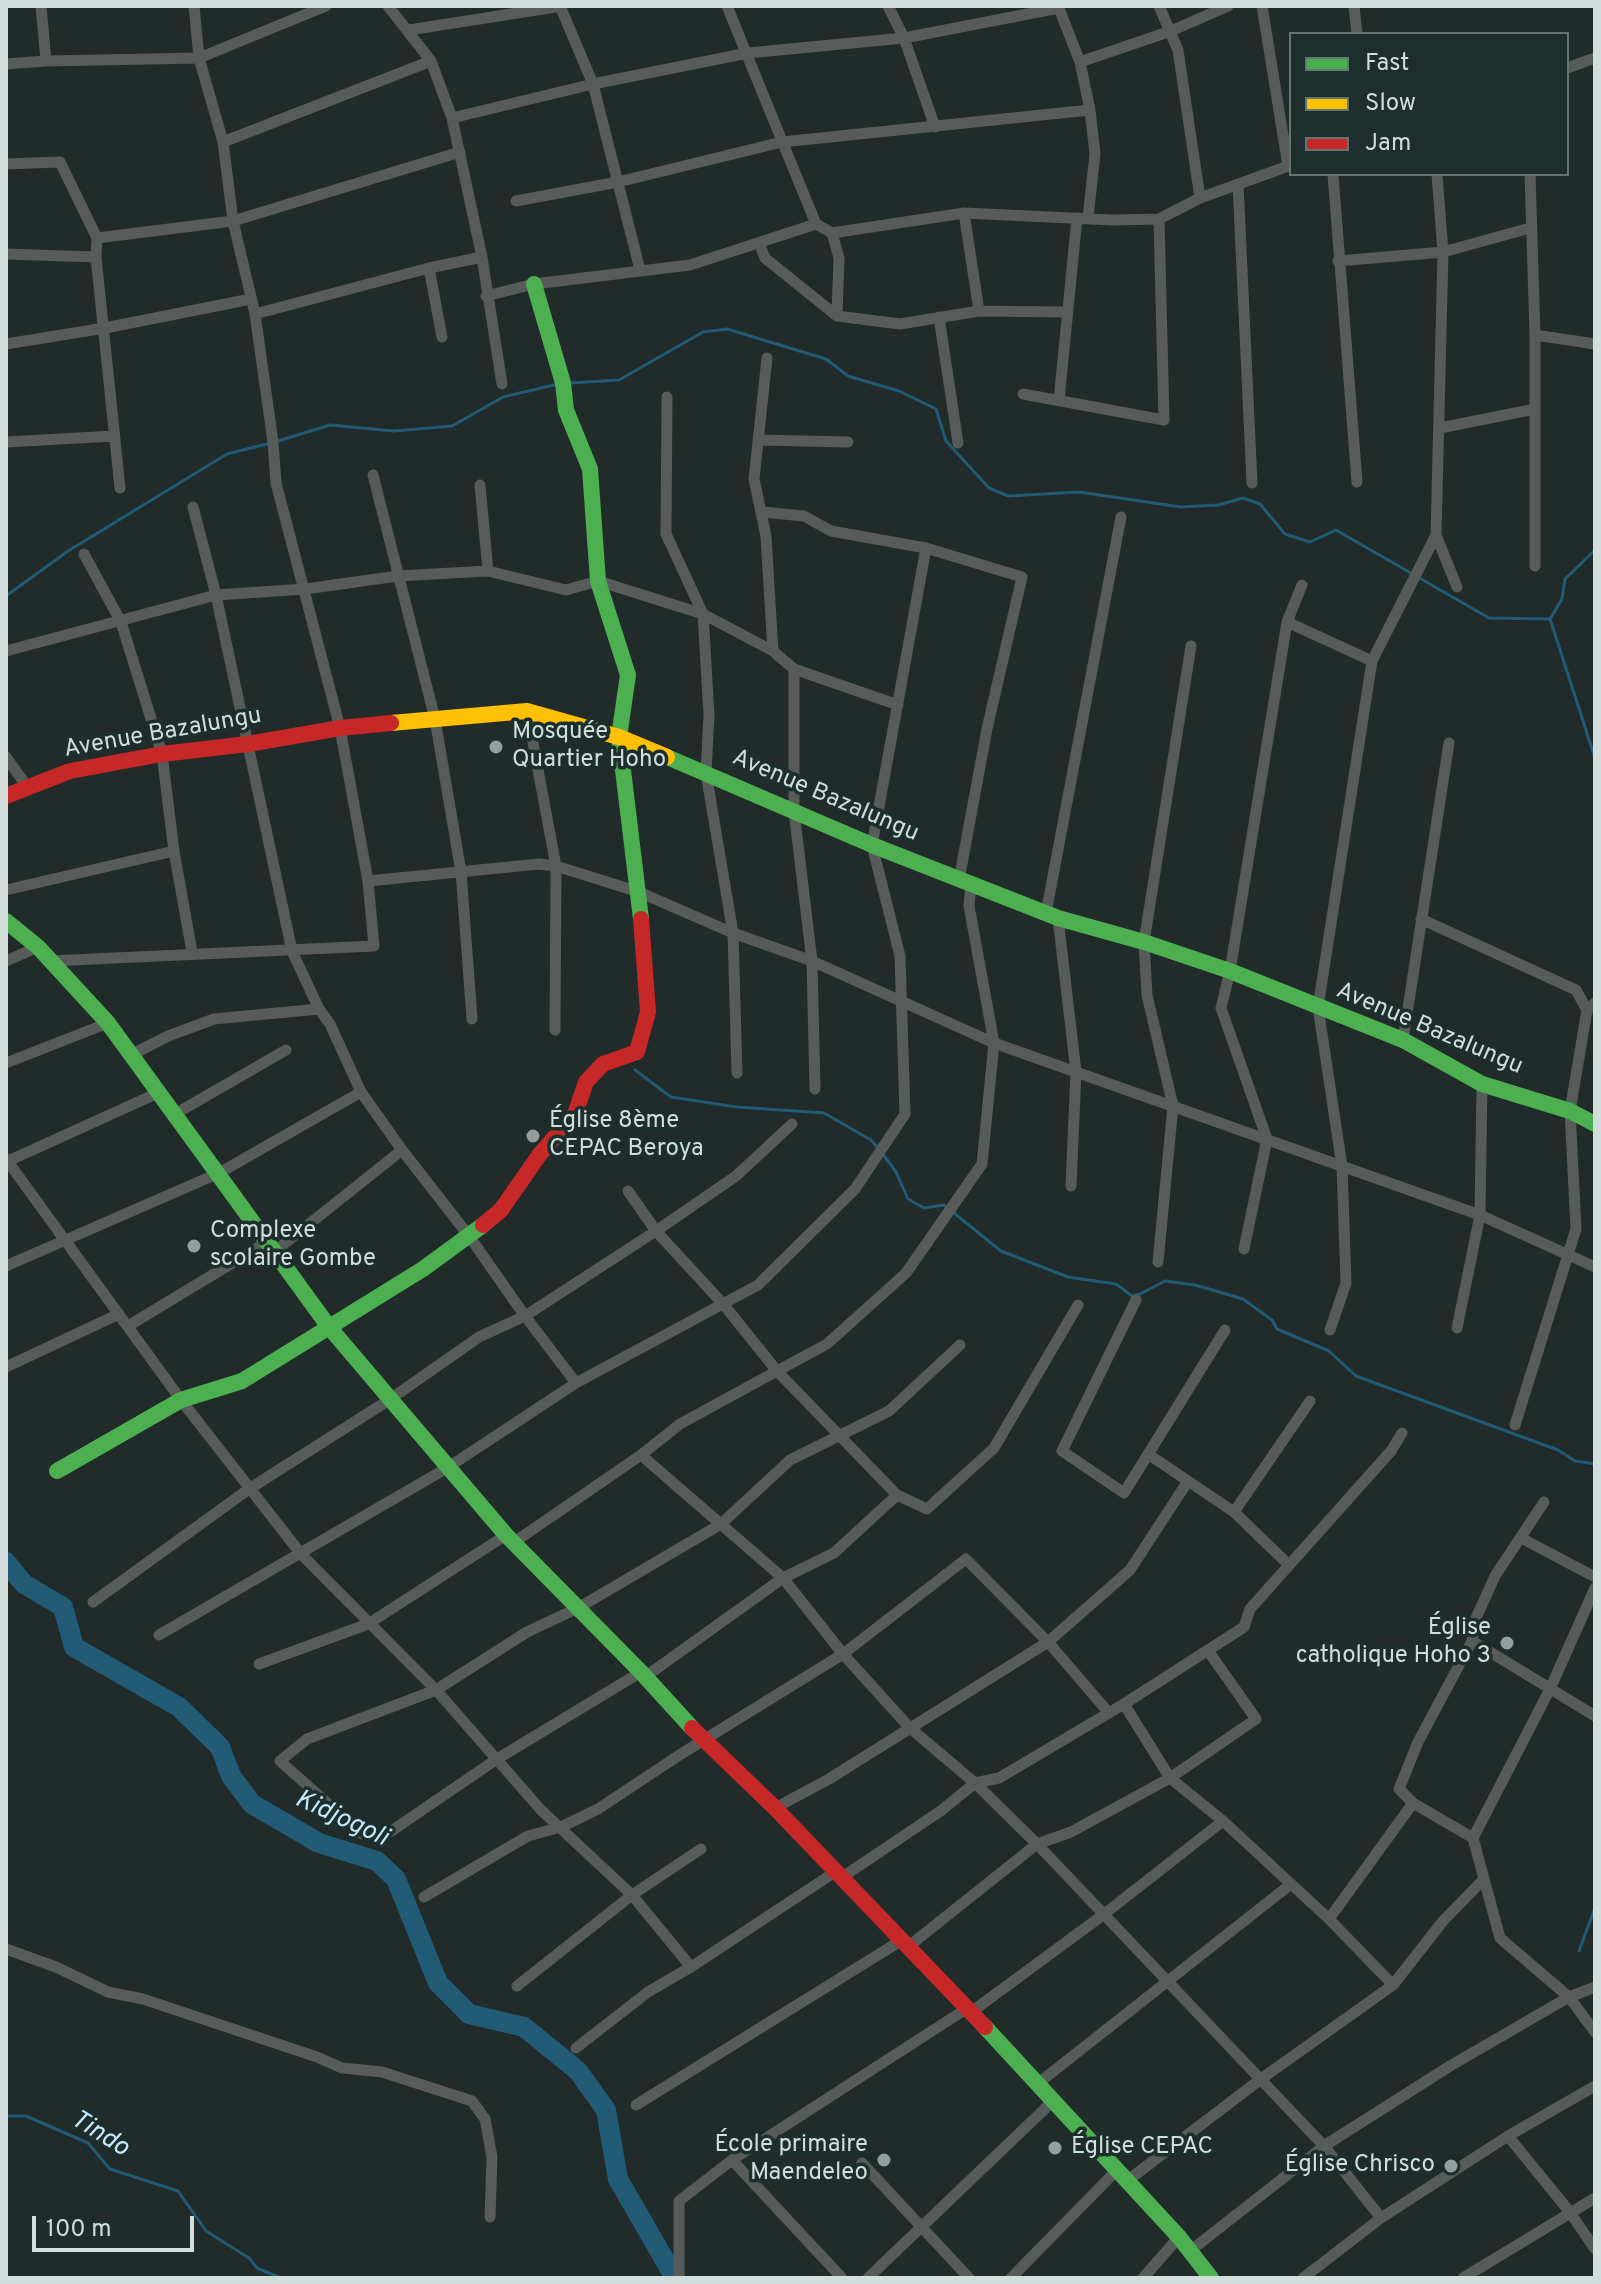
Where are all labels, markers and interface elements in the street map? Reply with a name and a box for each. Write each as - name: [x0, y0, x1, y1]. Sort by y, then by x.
- legend: [1289, 32, 1569, 176]
- text: Fast: [1365, 49, 1409, 79]
- text: Slow: [1365, 89, 1416, 119]
- text: Jam: [1365, 129, 1411, 159]
- street label: Avenue Bazalungu: [62, 702, 264, 766]
- place label: Mosquée Quartier Hoho: [512, 719, 666, 775]
- marker: Mosquée Quartier Hoho: [487, 738, 505, 756]
- street label: Avenue Bazalungu: [727, 745, 923, 849]
- street label: Avenue Bazalungu: [1331, 978, 1527, 1082]
- place label: Église 8ème CEPAC Beroya: [549, 1108, 704, 1164]
- marker: Église 8ème CEPAC Beroya: [524, 1127, 542, 1145]
- place label: Complexe scolaire Gombe: [210, 1218, 376, 1274]
- marker: Complexe scolaire Gombe: [185, 1237, 203, 1255]
- place label: Église catholique Hoho 3: [1296, 1615, 1491, 1671]
- marker: Église catholique Hoho 3: [1498, 1634, 1516, 1652]
- water label: Kidjogoli: [289, 1785, 393, 1855]
- water label: Tindo: [64, 2105, 134, 2165]
- place label: École primaire Maendeleo: [714, 2132, 868, 2188]
- place label: Église CEPAC: [1071, 2134, 1213, 2162]
- marker: Église CEPAC: [1046, 2139, 1064, 2157]
- marker: École primaire Maendeleo: [875, 2151, 893, 2169]
- place label: Église Chrisco: [1285, 2152, 1435, 2180]
- marker: Église Chrisco: [1442, 2157, 1460, 2175]
- scale bar: [36, 2200, 198, 2250]
- text: 100 m: [46, 2215, 112, 2245]

